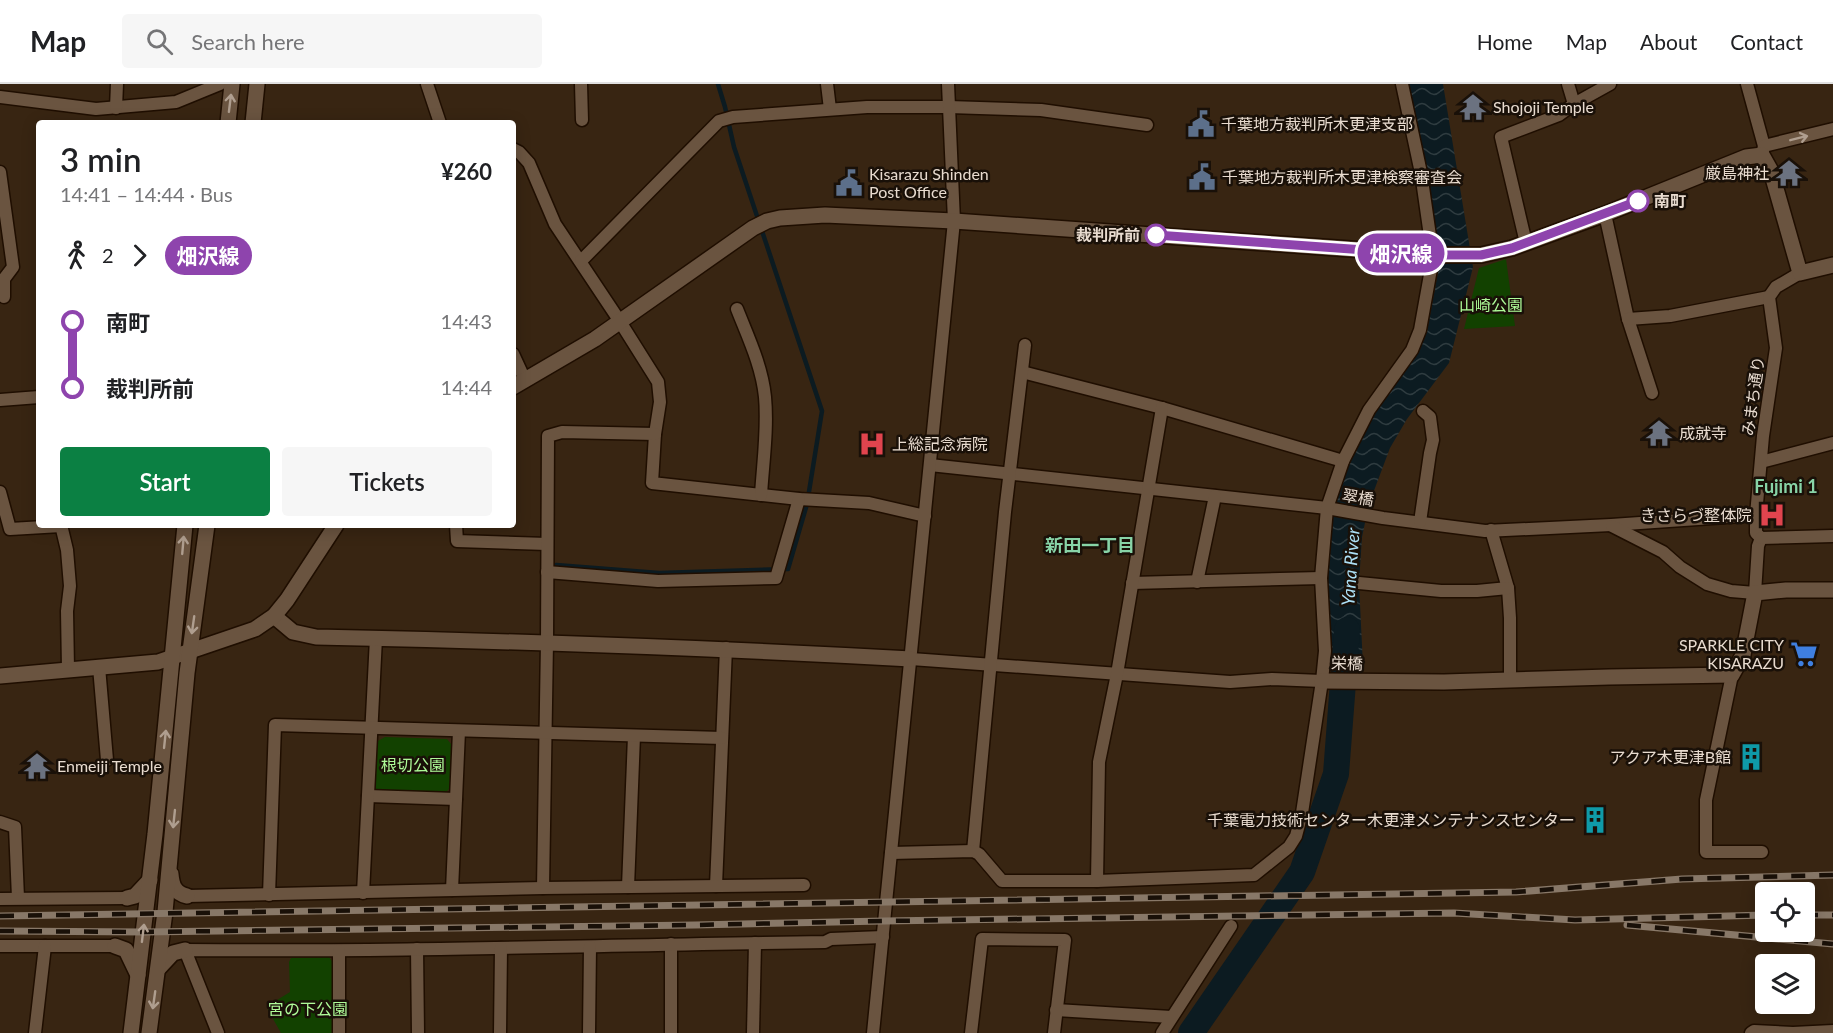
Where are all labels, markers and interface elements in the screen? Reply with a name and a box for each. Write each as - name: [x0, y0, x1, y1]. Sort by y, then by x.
- search box: [122, 14, 542, 68]
- text: Map: [30, 24, 86, 58]
- icon: search: [143, 25, 176, 58]
- text: Search here: [191, 28, 305, 55]
- text: Home: [1477, 29, 1533, 54]
- text: Map: [1566, 29, 1607, 54]
- text: About: [1640, 29, 1697, 54]
- text: Contact: [1730, 29, 1803, 54]
- temple icon: Shojoji Temple: [1458, 92, 1488, 122]
- one-way arrow: [225, 94, 236, 114]
- place label: Shojoji Temple: [1493, 97, 1594, 116]
- public building icon: 千葉地方裁判所木更津支部: [1186, 109, 1216, 139]
- place label: 千葉地方裁判所木更津支部: [1221, 114, 1413, 133]
- one-way arrow: [1789, 131, 1808, 143]
- text: 3 min: [60, 139, 141, 179]
- text: ¥260: [441, 158, 492, 185]
- temple icon: 厳島神社: [1774, 158, 1804, 188]
- public building icon: 千葉地方裁判所木更津検察審査会: [1187, 162, 1217, 192]
- place label: 厳島神社: [1705, 163, 1769, 182]
- place label: Kisarazu Shinden Post Office: [869, 164, 989, 201]
- place label: 千葉地方裁判所木更津検察審査会: [1222, 167, 1462, 186]
- public building icon: Kisarazu Shinden Post Office: [834, 168, 864, 198]
- text: 14:41 – 14:44 · Bus: [60, 182, 233, 206]
- marker: 南町: [1627, 190, 1649, 212]
- place label: 南町: [1654, 191, 1686, 210]
- marker: 裁判所前: [1145, 224, 1167, 246]
- place label: 裁判所前: [1076, 225, 1140, 244]
- line badge: 畑沢線: [1366, 234, 1436, 272]
- icon: walk: [60, 239, 93, 272]
- icon: forward: [123, 239, 156, 272]
- text: 畑沢線: [1370, 241, 1433, 266]
- text: 2: [102, 243, 114, 267]
- text: 畑沢線: [177, 243, 240, 268]
- park label: 山崎公園: [1459, 295, 1523, 314]
- text: 南町: [106, 309, 150, 336]
- text: 14:43: [441, 309, 492, 333]
- street label: みまち通り: [1738, 355, 1767, 437]
- text: 裁判所前: [106, 375, 194, 402]
- text: 14:44: [441, 375, 492, 399]
- temple icon: 成就寺: [1644, 418, 1674, 448]
- place label: 成就寺: [1679, 423, 1727, 442]
- hospital icon: 上総記念病院: [857, 429, 887, 459]
- place label: 上総記念病院: [892, 434, 988, 453]
- button: Start: [60, 447, 270, 516]
- button: Tickets: [282, 447, 492, 516]
- district label: Fujimi 1: [1754, 475, 1818, 497]
- street label: 翠橋: [1341, 484, 1376, 509]
- hospital icon: きさらづ整体院: [1757, 500, 1787, 530]
- place label: きさらづ整体院: [1640, 505, 1752, 524]
- water label: Yana River: [1336, 526, 1364, 607]
- district label: 新田一丁目: [1045, 534, 1135, 556]
- one-way arrow: [178, 536, 189, 556]
- one-way arrow: [188, 614, 199, 634]
- place label: SPARKLE CITY KISARAZU: [1679, 635, 1784, 672]
- supermarket icon: SPARKLE CITY KISARAZU: [1789, 639, 1819, 669]
- street label: 栄橋: [1331, 652, 1363, 673]
- one-way arrow: [160, 730, 171, 750]
- building icon: アクア木更津B館: [1736, 742, 1766, 772]
- place label: アクア木更津B館: [1609, 747, 1731, 766]
- temple icon: Enmeiji Temple: [22, 751, 52, 781]
- park label: 根切公園: [381, 755, 445, 774]
- place label: Enmeiji Temple: [57, 756, 162, 775]
- building icon: 千葉電力技術センター木更津メンテナンスセンター: [1580, 805, 1610, 835]
- one-way arrow: [168, 808, 179, 828]
- place label: 千葉電力技術センター木更津メンテナンスセンター: [1207, 810, 1575, 829]
- map controls: [1755, 882, 1815, 1014]
- button: locate: [1755, 882, 1815, 942]
- one-way arrow: [138, 924, 149, 944]
- button: layers: [1755, 954, 1815, 1014]
- one-way arrow: [148, 990, 159, 1010]
- park label: 宮の下公園: [268, 999, 348, 1018]

